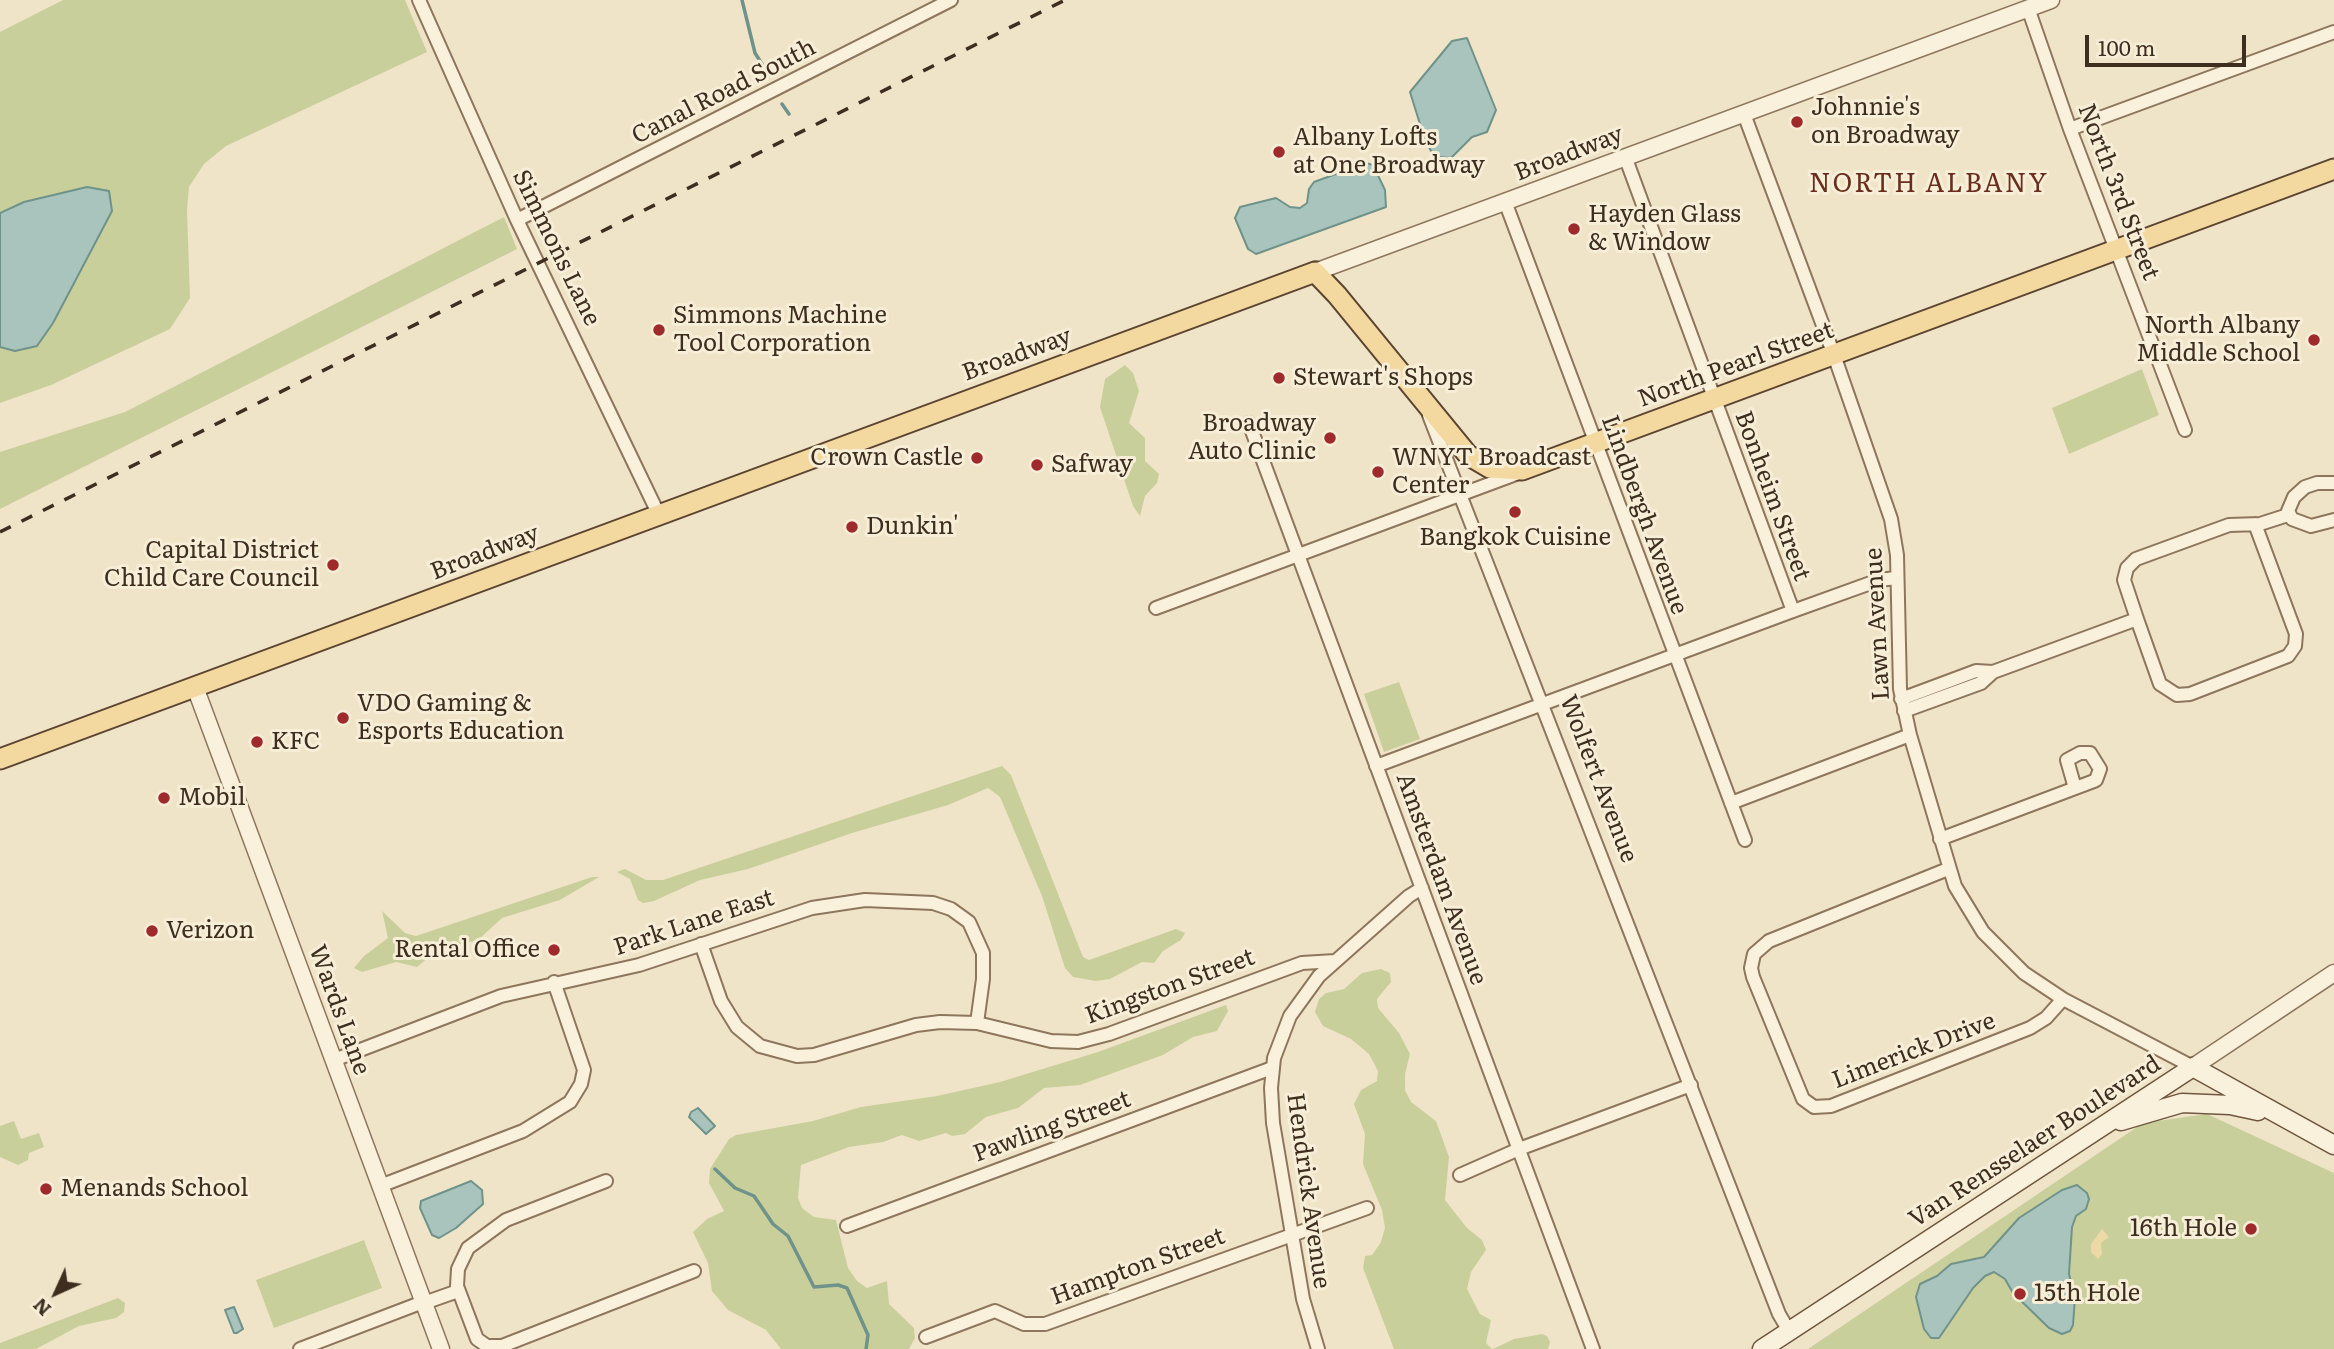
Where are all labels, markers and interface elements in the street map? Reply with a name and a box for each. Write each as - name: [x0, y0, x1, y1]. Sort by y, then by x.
- scale bar: [2089, 21, 2250, 65]
- text: 100 m: [2098, 31, 2155, 62]
- street label: Canal Road South: [627, 33, 821, 151]
- place label: Johnnie's on Broadway: [1811, 94, 1959, 150]
- street label: North 3rd Street: [2071, 100, 2165, 284]
- marker: Johnnie's on Broadway: [1789, 114, 1805, 130]
- street label: Broadway: [1511, 120, 1627, 188]
- place label: Albany Lofts at One Broadway: [1293, 124, 1485, 180]
- marker: Albany Lofts at One Broadway: [1271, 144, 1287, 160]
- street label: Simmons Lane: [506, 165, 606, 331]
- district label: NORTH ALBANY: [1810, 168, 2048, 200]
- place label: Hayden Glass & Window: [1588, 201, 1741, 257]
- marker: Hayden Glass & Window: [1566, 221, 1582, 237]
- place label: Simmons Machine Tool Corporation: [673, 302, 887, 358]
- place label: North Albany Middle School: [2136, 312, 2300, 368]
- street label: North Pearl Street: [1634, 316, 1838, 414]
- marker: Simmons Machine Tool Corporation: [651, 322, 667, 338]
- street label: Broadway: [959, 322, 1075, 388]
- marker: North Albany Middle School: [2306, 332, 2322, 348]
- place label: Stewart's Shops: [1293, 364, 1473, 392]
- marker: Stewart's Shops: [1271, 370, 1287, 386]
- street label: Bonheim Street: [1728, 407, 1816, 585]
- place label: Broadway Auto Clinic: [1188, 410, 1316, 466]
- street label: Lindbergh Avenue: [1595, 411, 1693, 619]
- marker: Broadway Auto Clinic: [1322, 430, 1338, 446]
- place label: Crown Castle: [810, 444, 963, 472]
- place label: WNYT Broadcast Center: [1392, 444, 1591, 500]
- marker: Crown Castle: [969, 450, 985, 466]
- place label: Safway: [1051, 451, 1133, 479]
- marker: Safway: [1029, 457, 1045, 473]
- marker: WNYT Broadcast Center: [1370, 464, 1386, 480]
- marker: Bangkok Cuisine: [1507, 504, 1523, 520]
- place label: Dunkin': [866, 513, 959, 541]
- street label: Broadway: [427, 519, 543, 587]
- marker: Dunkin': [844, 519, 860, 535]
- place label: Bangkok Cuisine: [1419, 524, 1611, 552]
- place label: Capital District Child Care Council: [104, 537, 319, 593]
- street label: Lawn Avenue: [1860, 547, 1896, 701]
- marker: Capital District Child Care Council: [325, 557, 341, 573]
- place label: VDO Gaming & Esports Education: [357, 690, 564, 746]
- street label: Wolfert Avenue: [1553, 691, 1643, 867]
- marker: VDO Gaming & Esports Education: [335, 710, 351, 726]
- place label: KFC: [271, 728, 320, 756]
- marker: KFC: [249, 734, 265, 750]
- street label: Amsterdam Avenue: [1389, 769, 1493, 989]
- place label: Mobil: [178, 784, 246, 812]
- marker: Mobil: [156, 790, 172, 806]
- street label: Park Lane East: [610, 884, 778, 962]
- place label: Verizon: [166, 917, 254, 945]
- marker: Verizon: [144, 923, 160, 939]
- place label: Rental Office: [394, 936, 540, 964]
- street label: Wards Lane: [302, 941, 376, 1079]
- marker: Rental Office: [546, 942, 562, 958]
- street label: Kingston Street: [1081, 943, 1259, 1031]
- street label: Limerick Drive: [1828, 1007, 2000, 1095]
- street label: Van Rensselaer Boulevard: [1904, 1050, 2166, 1234]
- street label: Pawling Street: [969, 1085, 1135, 1169]
- street label: Hendrick Avenue: [1280, 1091, 1336, 1291]
- place label: Menands School: [60, 1175, 248, 1203]
- marker: Menands School: [38, 1181, 54, 1197]
- place label: 16th Hole: [2130, 1215, 2237, 1243]
- marker: 16th Hole: [2243, 1221, 2259, 1237]
- street label: Hampton Street: [1047, 1222, 1229, 1312]
- north arrow: [21, 1258, 91, 1328]
- place label: 15th Hole: [2034, 1280, 2140, 1308]
- marker: 15th Hole: [2012, 1286, 2028, 1302]
- text: N: [26, 1292, 57, 1323]

